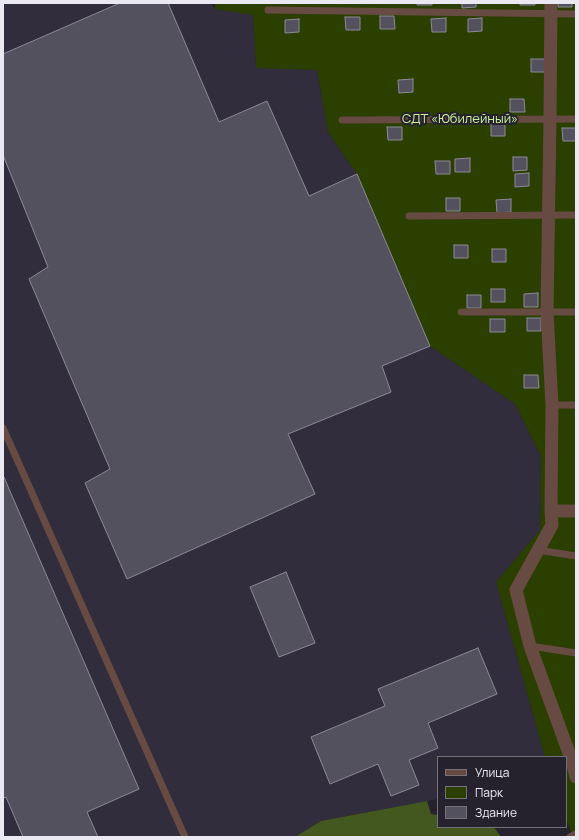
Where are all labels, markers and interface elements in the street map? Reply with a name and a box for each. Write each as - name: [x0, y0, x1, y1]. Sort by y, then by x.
- park label: СДТ «Юбилейный»: [402, 111, 518, 127]
- legend: [437, 756, 567, 828]
- text: Улица: [475, 764, 509, 781]
- text: Парк: [475, 784, 503, 801]
- text: Здание: [475, 804, 517, 821]

